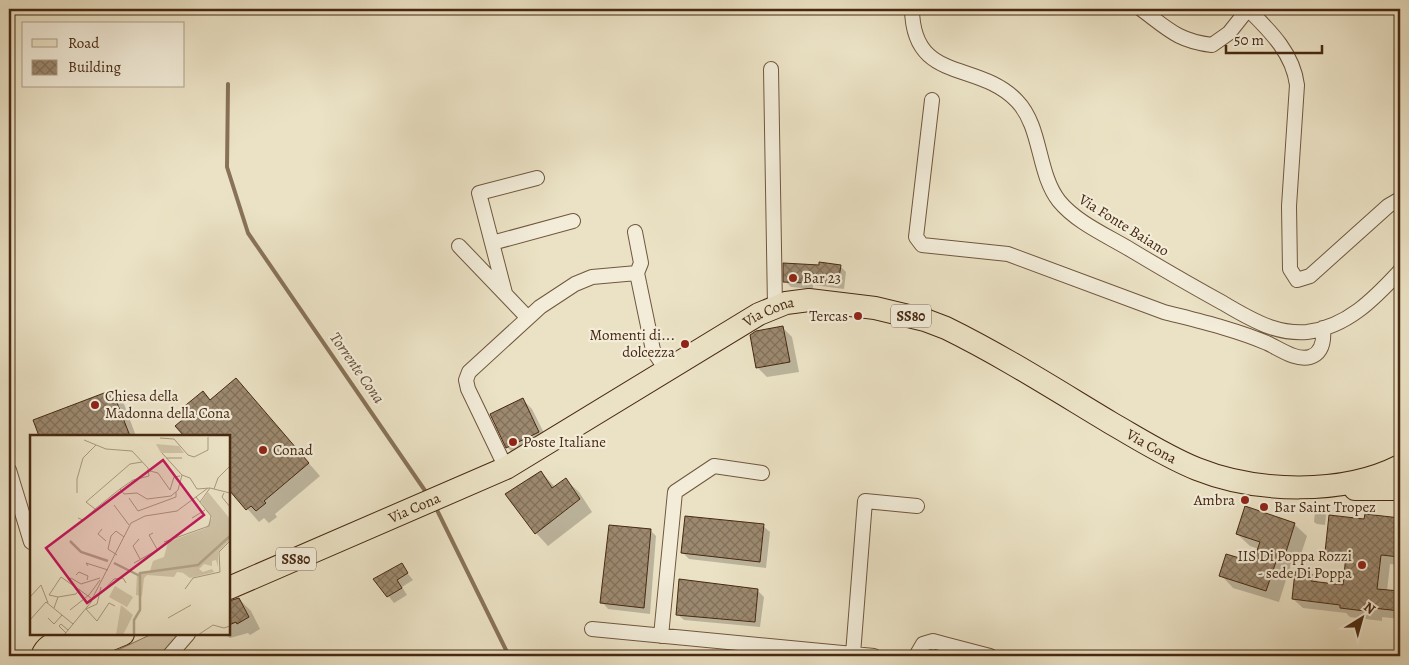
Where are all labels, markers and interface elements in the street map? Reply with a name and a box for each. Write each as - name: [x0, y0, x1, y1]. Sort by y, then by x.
- legend: [22, 22, 185, 88]
- scale bar: [1226, 22, 1323, 54]
- text: 50 m: [1234, 30, 1264, 50]
- text: Road: [68, 33, 100, 53]
- text: Building: [68, 57, 121, 77]
- street label: Via Fonte Baiano: [1074, 189, 1173, 261]
- place label: Bar 23: [803, 268, 841, 288]
- marker: Bar 23: [787, 272, 799, 284]
- street label: Via Cona: [738, 292, 795, 332]
- road number: SS80: [891, 304, 931, 328]
- place label: Tercas: [809, 306, 848, 326]
- marker: Tercas: [852, 310, 864, 322]
- place label: Momenti di... dolcezza: [590, 325, 675, 362]
- water label: Torrente Cona: [324, 328, 390, 409]
- marker: Momenti di... dolcezza: [679, 338, 691, 350]
- place label: Chiesa della Madonna della Cona: [105, 386, 230, 423]
- marker: Chiesa della Madonna della Cona: [89, 399, 101, 411]
- street label: Via Cona: [1122, 424, 1180, 468]
- place label: Poste Italiane: [523, 432, 606, 452]
- inset map: [30, 435, 230, 635]
- marker: Poste Italiane: [507, 436, 519, 448]
- place label: Conad: [273, 440, 314, 460]
- marker: Conad: [257, 444, 269, 456]
- street label: Via Cona: [384, 488, 443, 528]
- place label: Ambra: [1193, 490, 1235, 510]
- marker: Ambra: [1239, 494, 1251, 506]
- place label: Bar Saint Tropez: [1274, 497, 1376, 517]
- marker: Bar Saint Tropez: [1258, 501, 1270, 513]
- place label: IIS Di Poppa Rozzi - sede Di Poppa: [1237, 546, 1352, 583]
- road number: SS80: [276, 548, 316, 570]
- marker: IIS Di Poppa Rozzi - sede Di Poppa: [1356, 559, 1368, 571]
- north arrow: [1336, 592, 1386, 642]
- text: N: [1360, 597, 1379, 619]

